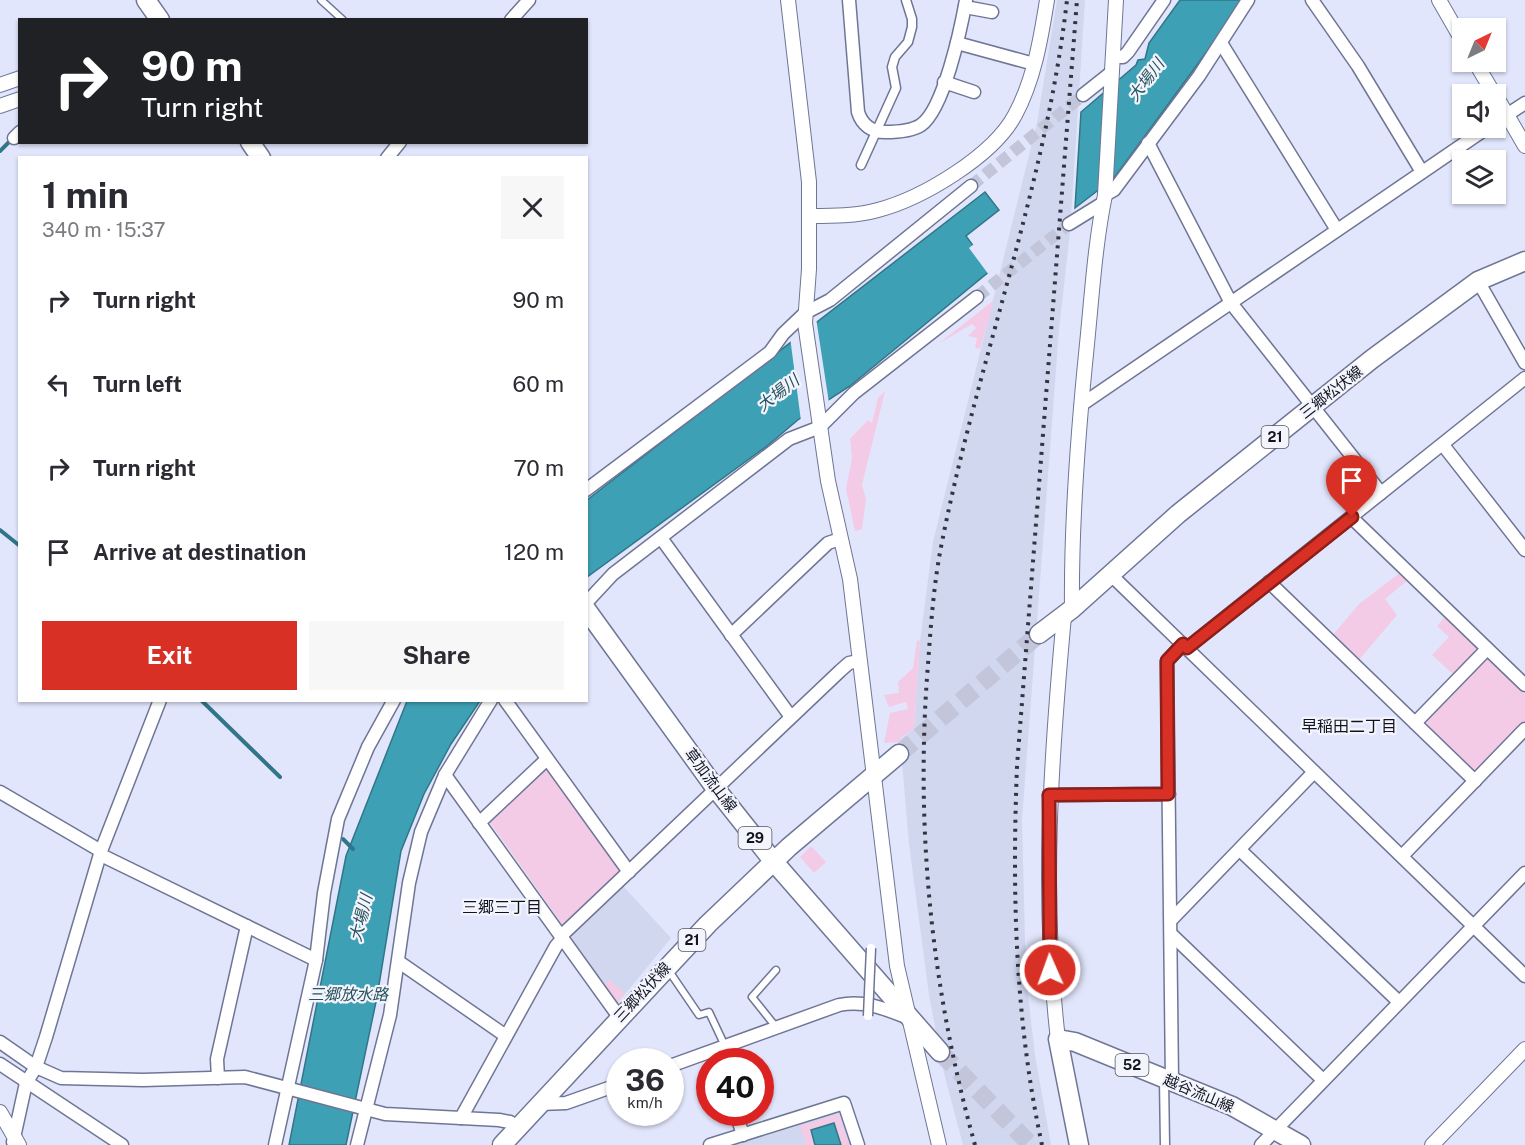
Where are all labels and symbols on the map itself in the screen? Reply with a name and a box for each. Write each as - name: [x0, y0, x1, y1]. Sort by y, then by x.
- north arrow: [1452, 18, 1506, 72]
- water label: 大場川: [1124, 54, 1169, 105]
- street label: 三郷松伏線: [1296, 362, 1366, 422]
- water label: 大場川: [753, 370, 804, 415]
- road number: 21: [1262, 426, 1288, 448]
- pin: [1326, 455, 1377, 517]
- district label: 早稲田二丁目: [1301, 717, 1397, 736]
- street label: 草加流山線: [682, 745, 740, 815]
- road number: 29: [738, 827, 771, 849]
- water label: 大場川: [346, 890, 377, 944]
- district label: 三郷三丁目: [462, 898, 542, 917]
- road number: 21: [678, 929, 706, 951]
- position arrow: [1018, 938, 1082, 1002]
- street label: 三郷松伏線: [610, 959, 674, 1025]
- water label: 三郷放水路: [308, 985, 390, 1004]
- speed limit sign: 40: [696, 1048, 774, 1126]
- road number: 52: [1116, 1054, 1148, 1076]
- street label: 越谷流山線: [1160, 1070, 1237, 1115]

